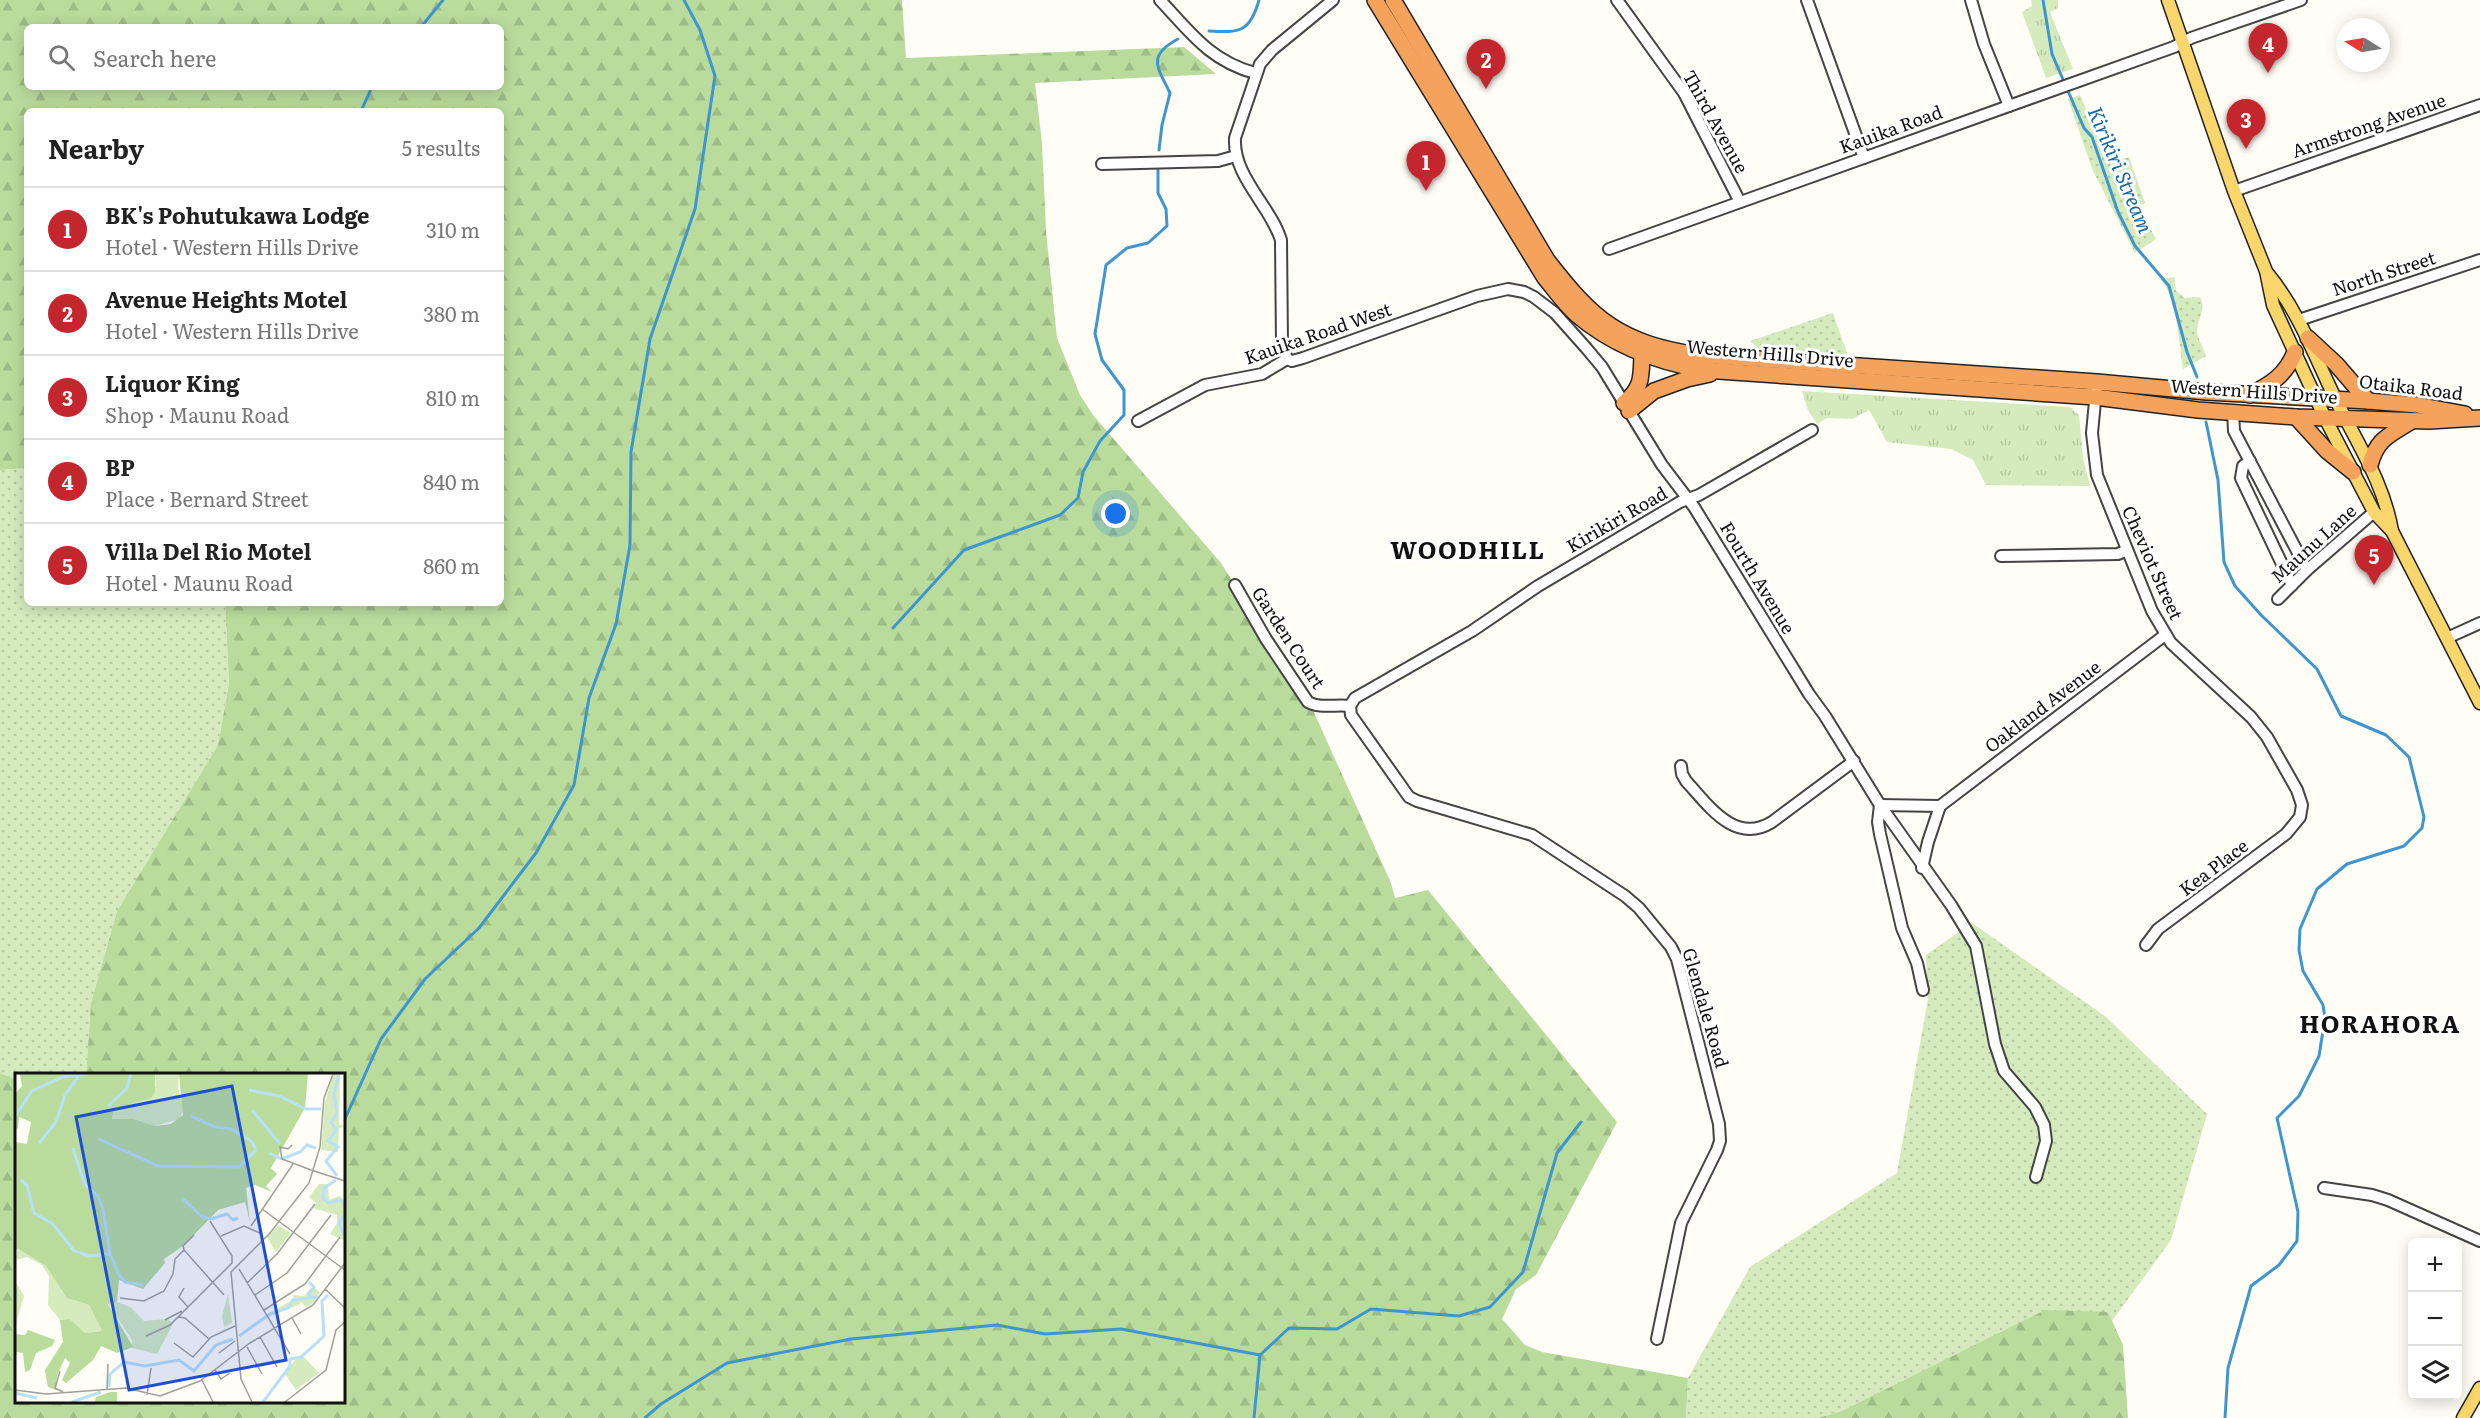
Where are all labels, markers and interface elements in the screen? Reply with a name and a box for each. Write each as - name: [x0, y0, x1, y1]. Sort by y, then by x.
- north arrow: [2336, 18, 2390, 72]
- pin: 4: [2248, 23, 2288, 73]
- search box: [24, 24, 504, 90]
- pin: 2: [1466, 40, 1506, 89]
- icon: search: [45, 41, 78, 74]
- text: Search here: [93, 41, 216, 74]
- street label: Third Avenue: [1677, 65, 1756, 178]
- street label: Armstrong Avenue: [2288, 86, 2449, 164]
- street label: Kauika Road: [1835, 97, 1946, 160]
- pin: 3: [2226, 100, 2266, 149]
- water label: Kirikiri Stream: [2082, 101, 2162, 238]
- text: Nearby: [48, 128, 144, 167]
- text: 5 results: [402, 132, 480, 162]
- pin: 1: [1406, 142, 1446, 191]
- text: BK's Pohutukawa Lodge: [105, 198, 370, 231]
- text: 1: [63, 214, 72, 244]
- text: 310 m: [426, 214, 480, 244]
- text: Hotel · Western Hills Drive: [105, 231, 359, 261]
- street label: North Street: [2328, 243, 2439, 302]
- text: Avenue Heights Motel: [105, 282, 347, 315]
- street label: Kauika Road West: [1240, 295, 1395, 370]
- text: 2: [62, 298, 73, 328]
- text: 380 m: [423, 298, 480, 328]
- text: Hotel · Western Hills Drive: [105, 315, 359, 345]
- street label: Western Hills Drive: [1685, 332, 1855, 373]
- text: Liquor King: [105, 366, 240, 399]
- street label: Otaika Road: [2358, 367, 2465, 406]
- street label: Western Hills Drive: [2170, 371, 2339, 410]
- text: 3: [62, 382, 73, 412]
- text: 810 m: [426, 382, 480, 412]
- text: Shop · Maunu Road: [105, 399, 289, 429]
- text: BP: [105, 450, 135, 483]
- text: 4: [61, 466, 74, 496]
- text: 840 m: [423, 466, 480, 496]
- street label: Kirikiri Road: [1561, 479, 1672, 559]
- text: Place · Bernard Street: [105, 483, 309, 513]
- street label: Maunu Lane: [2264, 497, 2362, 589]
- your location: [1101, 499, 1130, 528]
- street label: Cheviot Street: [2116, 501, 2191, 625]
- street label: Fourth Avenue: [1714, 516, 1802, 638]
- district label: WOODHILL: [1390, 531, 1546, 566]
- text: Villa Del Rio Motel: [105, 534, 311, 567]
- pin: 5: [2354, 536, 2394, 585]
- text: 5: [62, 550, 73, 580]
- text: 860 m: [423, 550, 480, 580]
- text: Hotel · Maunu Road: [105, 567, 293, 597]
- street label: Garden Court: [1246, 581, 1333, 694]
- street label: Oakland Avenue: [1978, 653, 2106, 759]
- street label: Kea Place: [2173, 832, 2253, 902]
- street label: Glendale Road: [1676, 945, 1736, 1071]
- district label: HORAHORA: [2299, 1005, 2461, 1040]
- inset map: [15, 1073, 345, 1403]
- map controls: [2408, 1238, 2462, 1400]
- button: +: [2408, 1238, 2462, 1292]
- button: −: [2408, 1292, 2462, 1346]
- button: layers: [2408, 1346, 2462, 1400]

